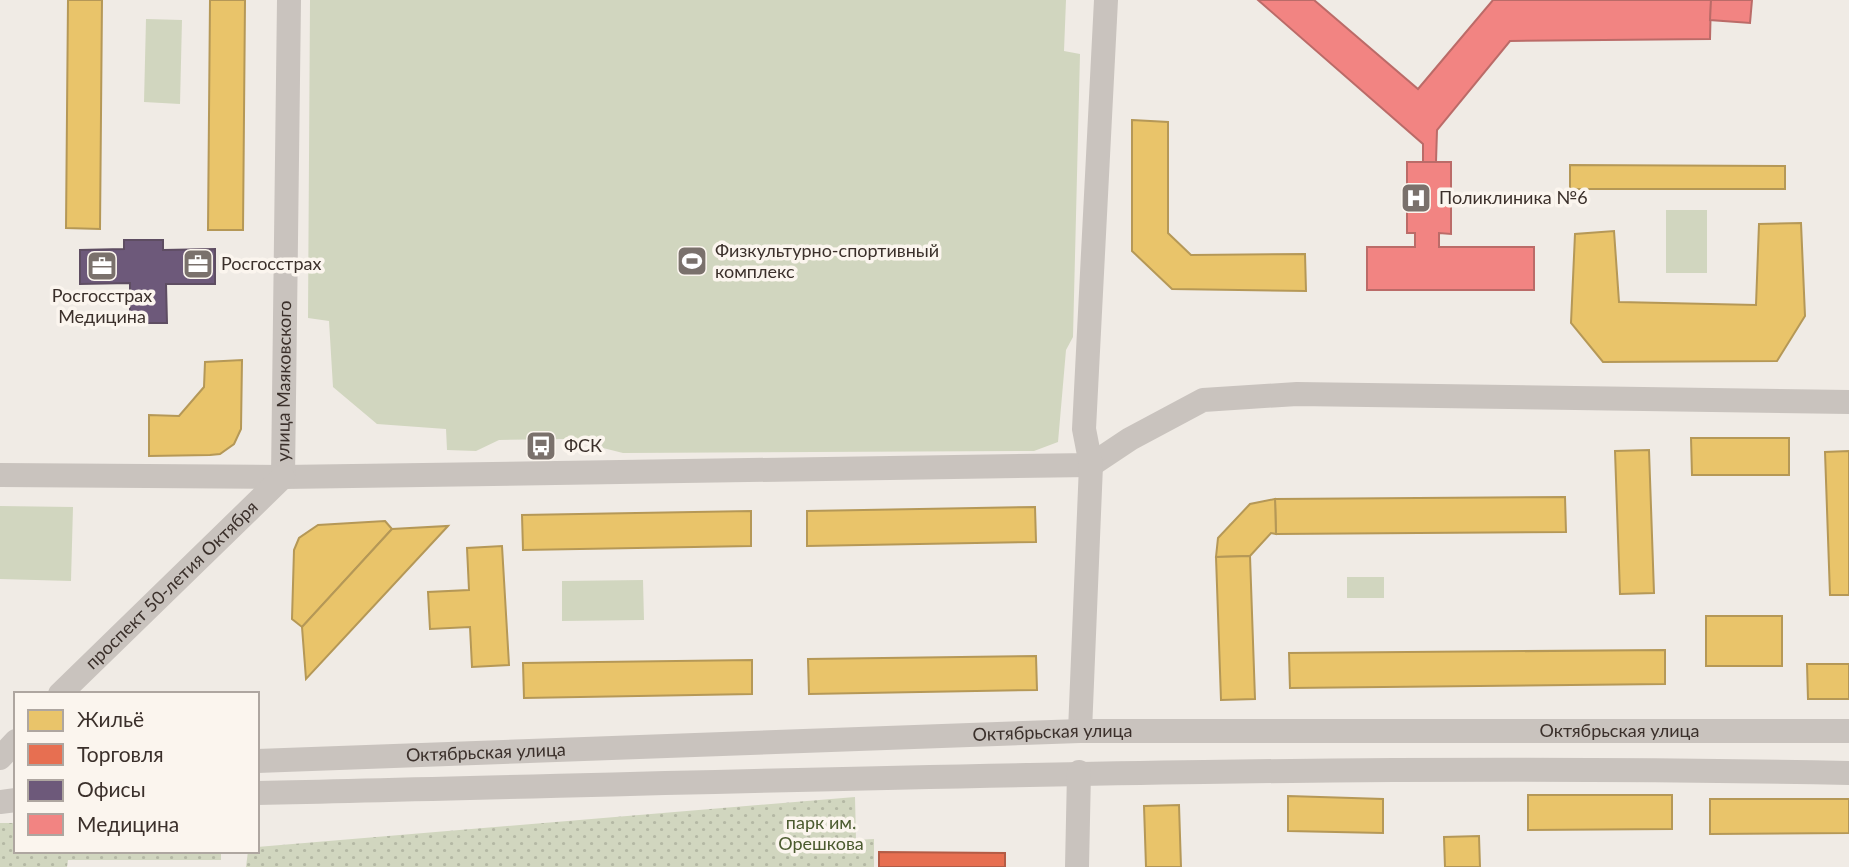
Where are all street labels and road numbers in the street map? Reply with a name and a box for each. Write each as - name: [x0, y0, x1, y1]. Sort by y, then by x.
- street label: улица Маяковского: [271, 300, 295, 462]
- street label: проспект 50-летия Октября: [80, 496, 262, 673]
- street label: Октябрьская улица: [972, 719, 1132, 745]
- street label: Октябрьская улица: [1539, 719, 1699, 741]
- street label: Октябрьская улица: [405, 738, 566, 766]

